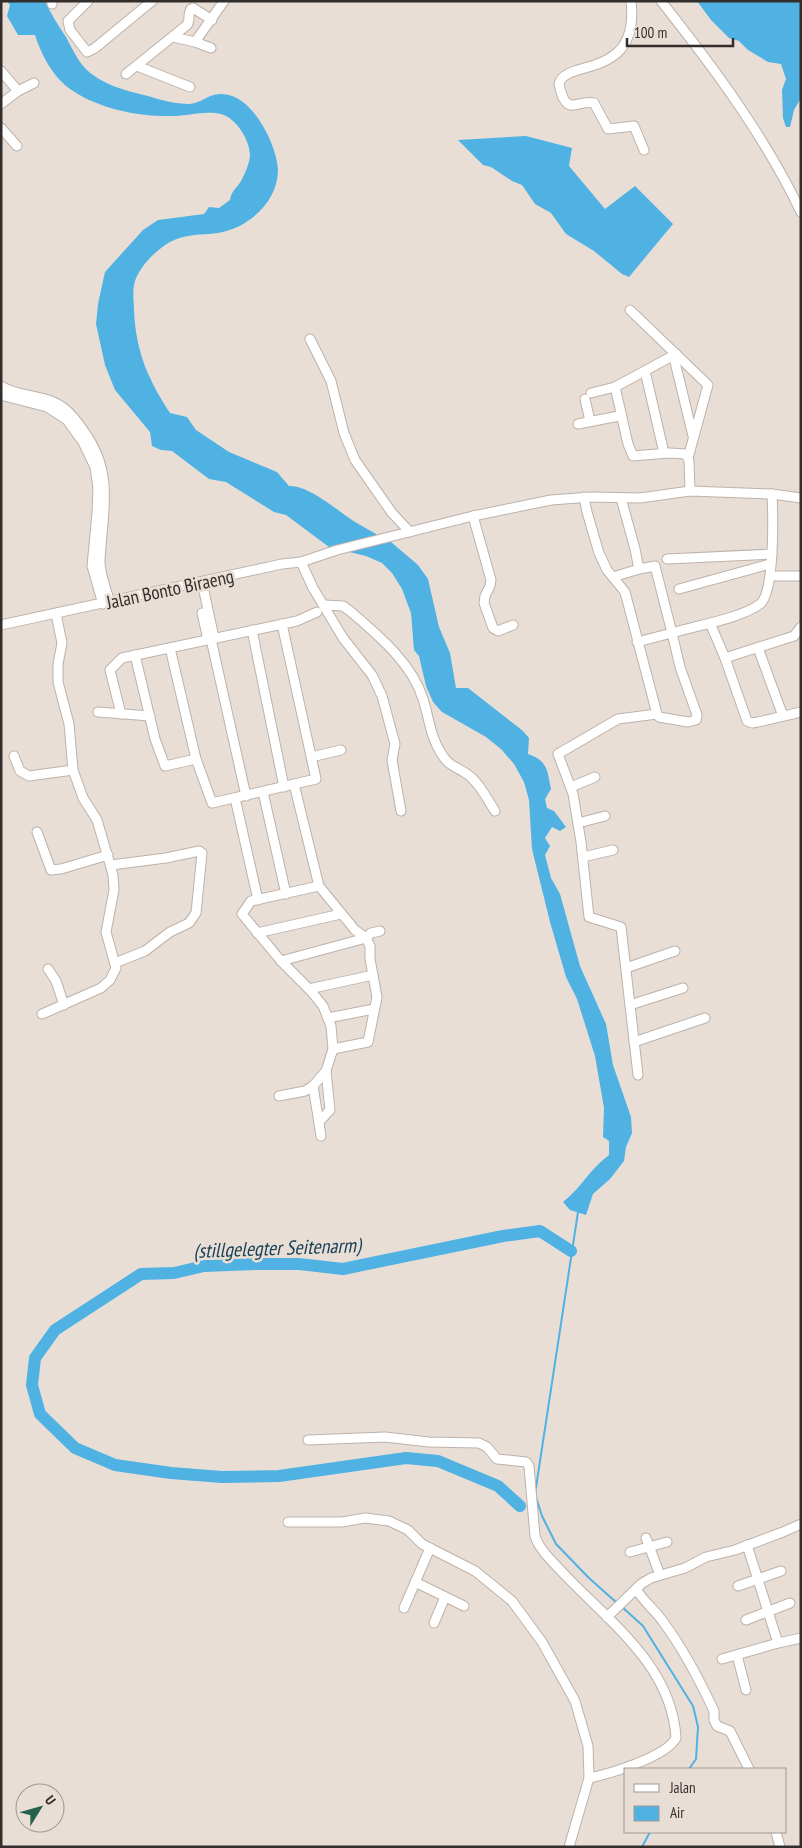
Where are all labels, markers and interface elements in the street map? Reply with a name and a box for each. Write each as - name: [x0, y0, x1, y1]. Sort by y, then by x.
- scale bar: [627, 15, 733, 47]
- text: 100 m: [634, 23, 667, 42]
- street label: Jalan Bonto Biraeng: [103, 564, 236, 614]
- water label: (stillgelegter Seitenarm): [193, 1232, 363, 1264]
- legend: [624, 1768, 787, 1833]
- text: Jalan: [669, 1778, 696, 1797]
- north arrow: [15, 1783, 65, 1833]
- text: U: [41, 1792, 60, 1808]
- text: Air: [670, 1803, 685, 1822]

